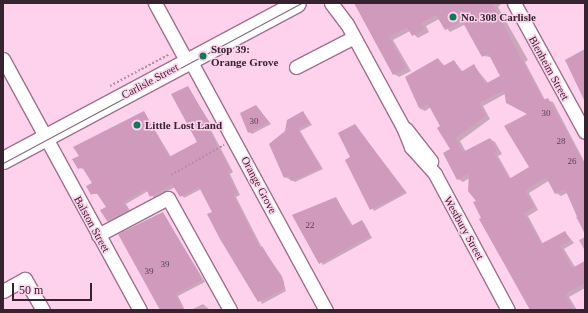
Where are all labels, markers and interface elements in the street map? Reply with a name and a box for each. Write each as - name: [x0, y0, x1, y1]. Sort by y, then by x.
- place label: No. 308 Carlisle: [461, 10, 536, 24]
- marker: No. 308 Carlisle: [448, 12, 458, 22]
- street label: Blenheim Street: [526, 34, 572, 102]
- place label: Stop 39: Orange Grove: [211, 43, 278, 69]
- marker: Stop 39: Orange Grove: [198, 51, 208, 61]
- street label: Carlisle Street: [119, 60, 181, 102]
- house number: 30: [542, 108, 550, 118]
- house number: 30: [250, 116, 258, 126]
- place label: Little Lost Land: [145, 118, 222, 132]
- marker: Little Lost Land: [132, 120, 142, 130]
- house number: 28: [556, 136, 566, 146]
- street label: Orange Grove: [238, 154, 280, 216]
- house number: 26: [568, 156, 576, 166]
- street label: Balston Street: [71, 194, 113, 254]
- street label: Westbury Street: [441, 194, 487, 262]
- house number: 22: [306, 220, 314, 230]
- house number: 39: [160, 259, 170, 269]
- house number: 39: [144, 266, 154, 276]
- scale bar: [14, 275, 94, 301]
- text: 50 m: [19, 283, 43, 297]

